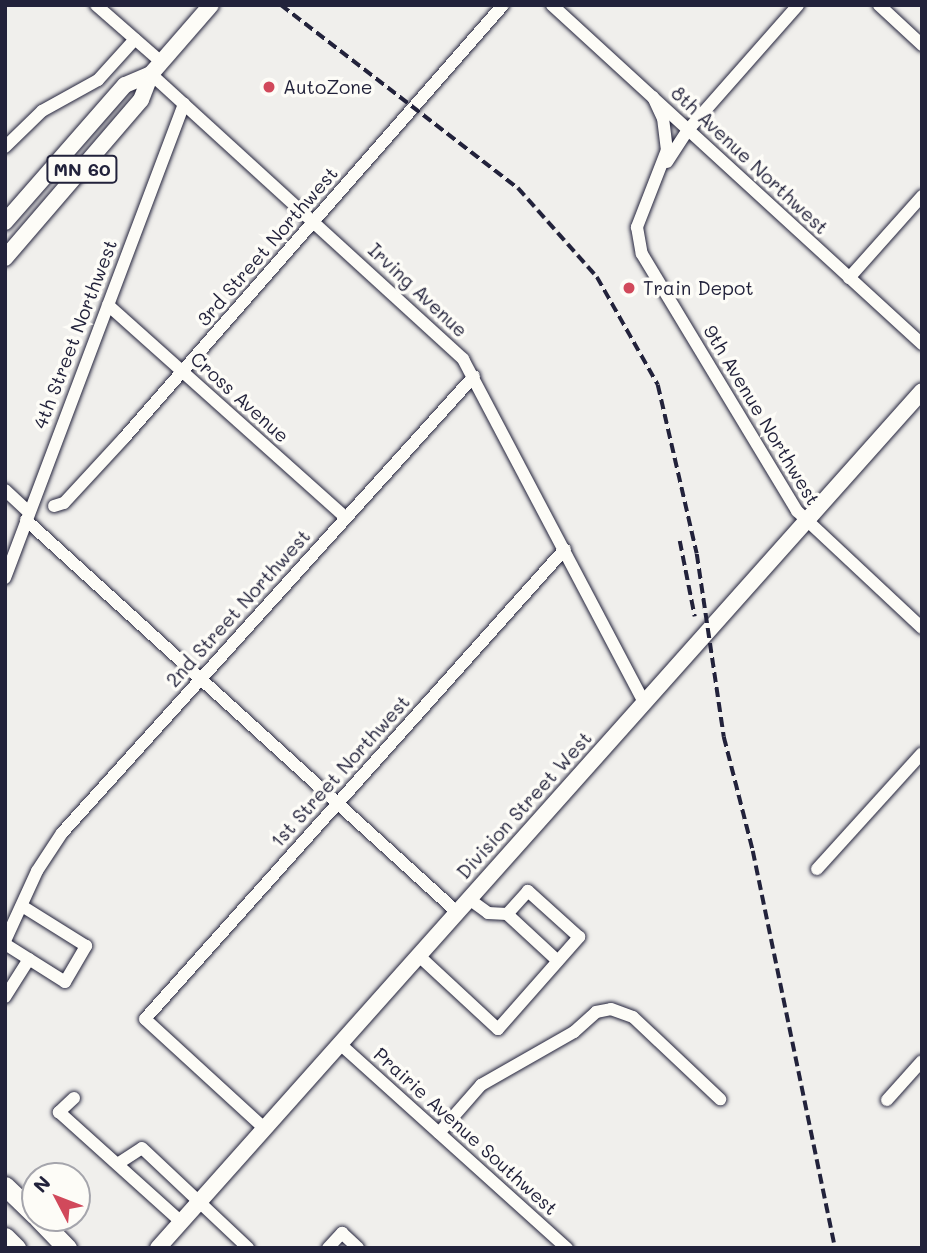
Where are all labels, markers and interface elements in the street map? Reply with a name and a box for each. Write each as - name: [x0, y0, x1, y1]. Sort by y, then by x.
- place label: AutoZone: [283, 76, 373, 98]
- marker: AutoZone: [261, 79, 277, 95]
- street label: 8th Avenue Northwest: [667, 81, 833, 239]
- road number: MN 60: [45, 154, 119, 184]
- street label: 3rd Street Northwest: [192, 162, 342, 330]
- street label: 4th Street Northwest: [28, 236, 122, 432]
- street label: Irving Avenue: [364, 238, 472, 342]
- place label: Train Depot: [643, 277, 754, 299]
- marker: Train Depot: [621, 280, 637, 296]
- street label: 9th Avenue Northwest: [699, 321, 825, 509]
- street label: Cross Avenue: [186, 347, 294, 447]
- street label: 2nd Street Northwest: [161, 525, 315, 691]
- street label: 1st Street Northwest: [266, 690, 414, 852]
- street label: Division Street West: [452, 727, 596, 883]
- street label: Prairie Avenue Southwest: [369, 1042, 563, 1220]
- north arrow: [21, 1162, 91, 1232]
- text: N: [27, 1170, 56, 1198]

